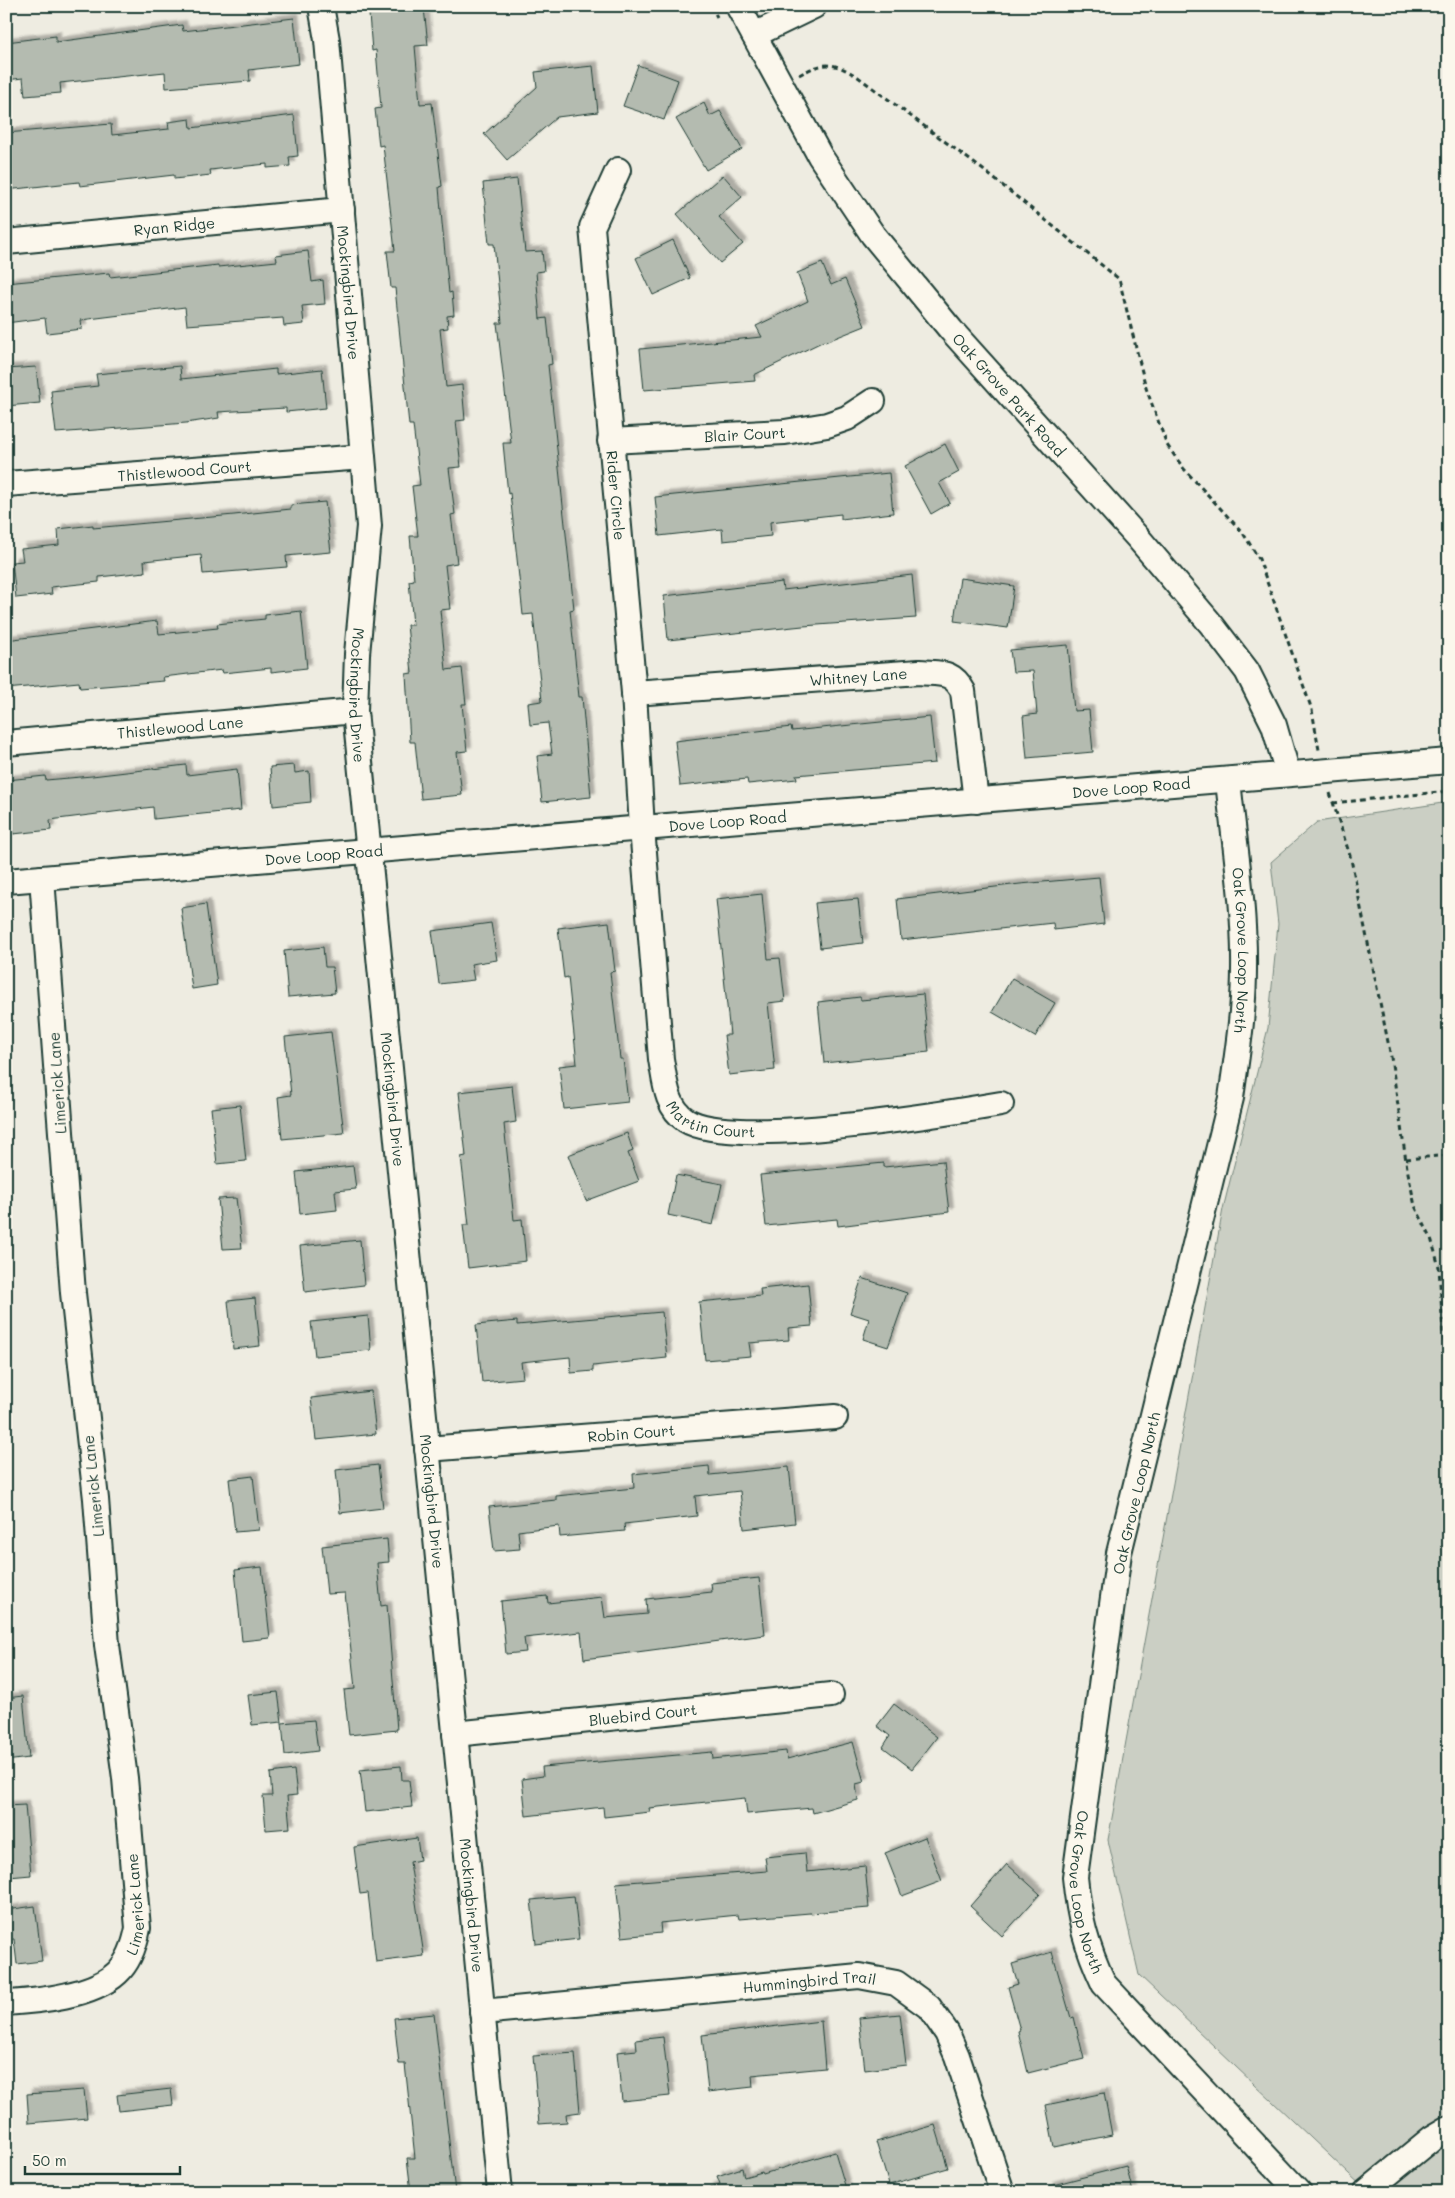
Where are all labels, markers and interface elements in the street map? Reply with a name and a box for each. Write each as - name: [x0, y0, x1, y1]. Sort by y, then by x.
- street label: Ryan Ridge: [133, 212, 216, 240]
- street label: Mockingbird Drive: [333, 224, 365, 361]
- street label: Oak Grove Park Road: [948, 329, 1070, 461]
- street label: Blair Court: [704, 422, 786, 446]
- street label: Rider Circle: [602, 449, 630, 541]
- street label: Thistlewood Court: [117, 455, 252, 486]
- street label: Mockingbird Drive: [345, 627, 370, 763]
- street label: Whitney Lane: [809, 663, 908, 690]
- street label: Thistlewood Lane: [116, 711, 244, 743]
- street label: Dove Loop Road: [1071, 773, 1191, 802]
- street label: Dove Loop Road: [668, 806, 787, 836]
- street label: Dove Loop Road: [264, 840, 384, 869]
- street label: Oak Grove Loop North: [1228, 866, 1254, 1034]
- street label: Limerick Lane: [43, 1031, 71, 1135]
- street label: Mockingbird Drive: [376, 1031, 410, 1167]
- street label: Martin Court: [662, 1097, 755, 1141]
- street label: Oak Grove Loop North: [1108, 1410, 1164, 1576]
- street label: Robin Court: [587, 1420, 676, 1446]
- street label: Mockingbird Drive: [416, 1433, 449, 1569]
- street label: Limerick Lane: [78, 1434, 108, 1538]
- street label: Bluebird Court: [588, 1699, 698, 1730]
- street label: Oak Grove Loop North: [1065, 1809, 1108, 1976]
- street label: Mockingbird Drive: [455, 1837, 488, 1973]
- street label: Limerick Lane: [121, 1853, 148, 1958]
- street label: Hummingbird Trail: [742, 1966, 878, 1997]
- scale bar: [25, 2143, 180, 2175]
- text: 50 m: [32, 2150, 67, 2170]

